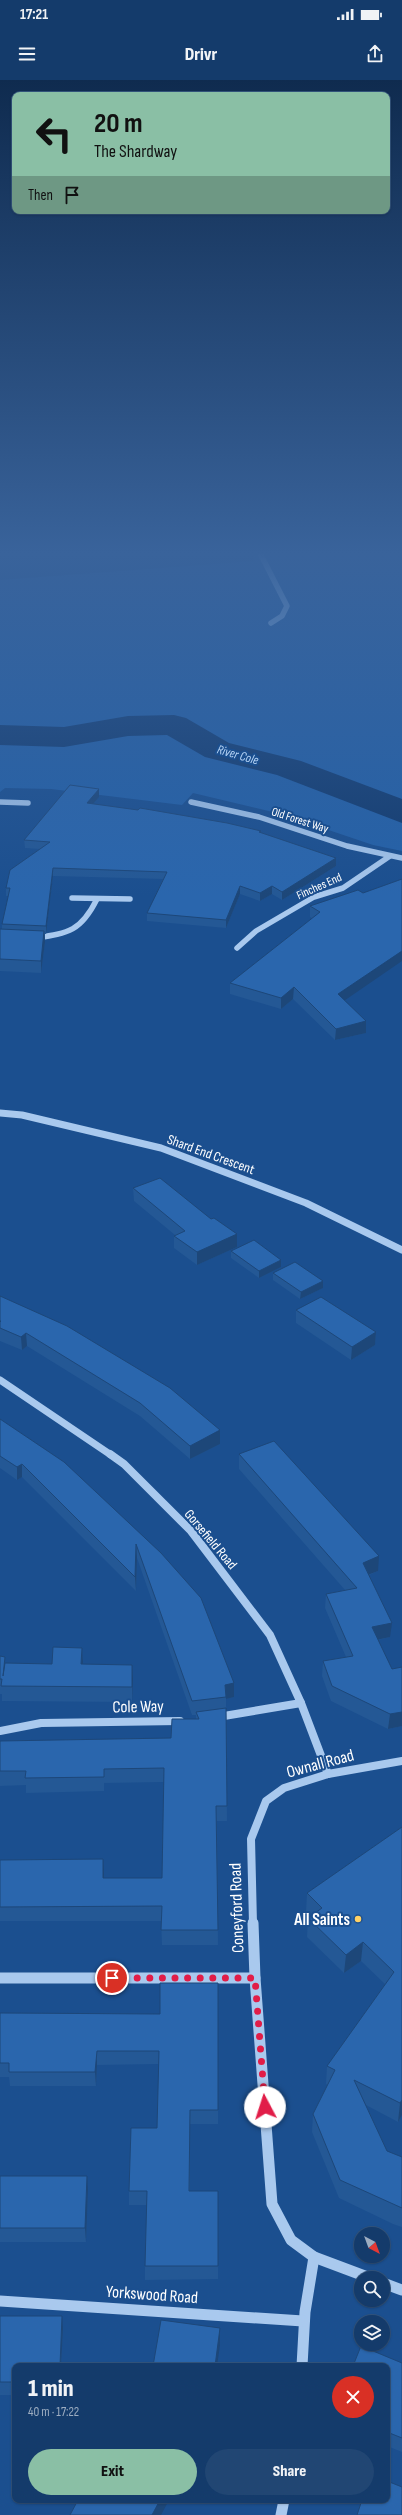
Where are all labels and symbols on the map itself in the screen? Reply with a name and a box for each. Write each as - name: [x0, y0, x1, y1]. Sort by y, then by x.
- water label: River Cole: [215, 741, 260, 769]
- street label: Old Forest Way: [269, 804, 331, 837]
- street label: Finches End: [294, 870, 344, 903]
- street label: Shard End Crescent: [165, 1131, 257, 1178]
- street label: Gorsefield Road: [181, 1506, 241, 1573]
- street label: Cole Way: [112, 1697, 164, 1717]
- street label: Ownall Road: [284, 1745, 356, 1783]
- street label: Coneyford Road: [225, 1863, 249, 1953]
- place label: All Saints: [293, 1910, 350, 1930]
- marker: All Saints: [353, 1914, 363, 1924]
- pin: [95, 1961, 129, 1995]
- position arrow: [244, 2086, 286, 2128]
- north arrow: [354, 2227, 390, 2263]
- street label: Yorkswood Road: [105, 2282, 199, 2308]

